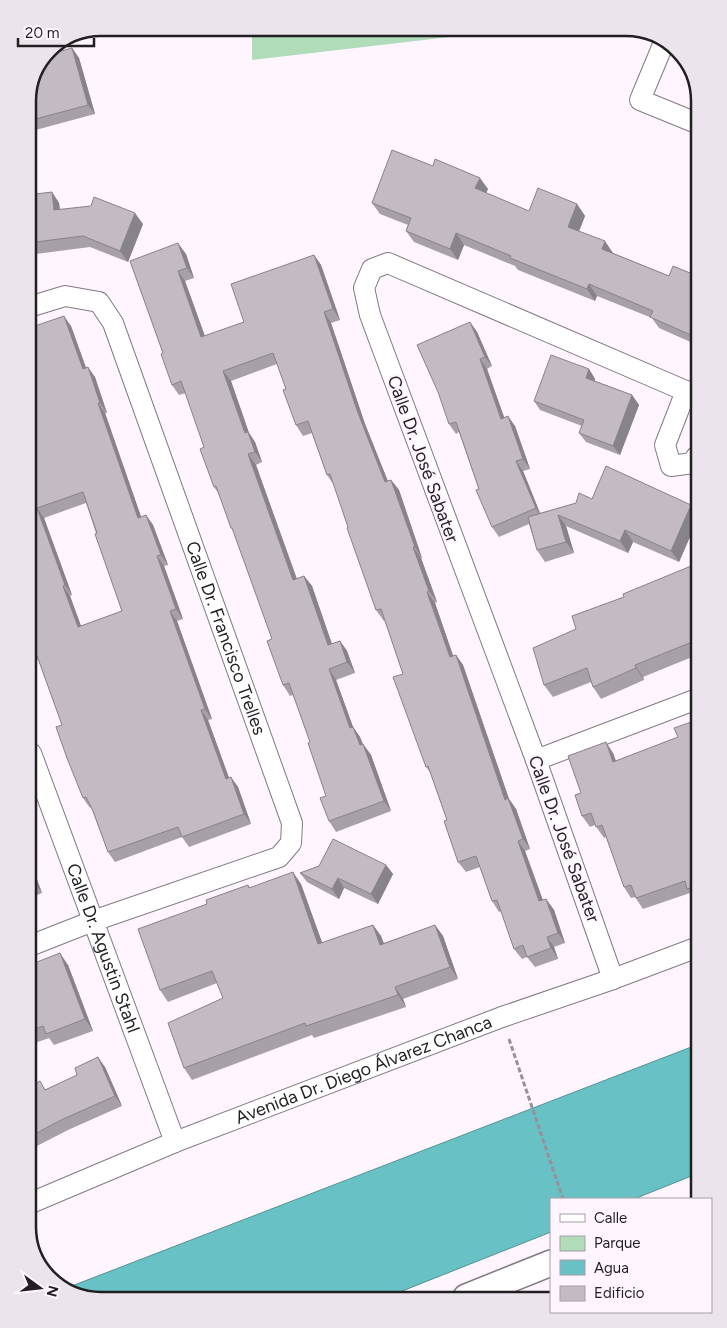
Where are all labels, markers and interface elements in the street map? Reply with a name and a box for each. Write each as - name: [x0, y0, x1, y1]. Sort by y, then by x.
- scale bar: [18, 15, 94, 47]
- text: 20 m: [25, 24, 59, 42]
- street label: Calle Dr. José Sabater: [383, 373, 463, 545]
- street label: Calle Dr. Francisco Trelles: [181, 538, 271, 738]
- street label: Calle Dr. José Sabater: [524, 753, 604, 925]
- street label: Calle Dr. Agustin Stahl: [62, 860, 145, 1036]
- street label: Avenida Dr. Diego Álvarez Chanca: [232, 1011, 495, 1129]
- legend: [550, 1198, 712, 1313]
- text: Calle: [594, 1209, 627, 1227]
- text: Parque: [594, 1234, 641, 1252]
- text: Agua: [594, 1259, 629, 1277]
- north arrow: [15, 1263, 65, 1313]
- text: N: [42, 1284, 62, 1299]
- text: Edificio: [594, 1284, 645, 1302]

